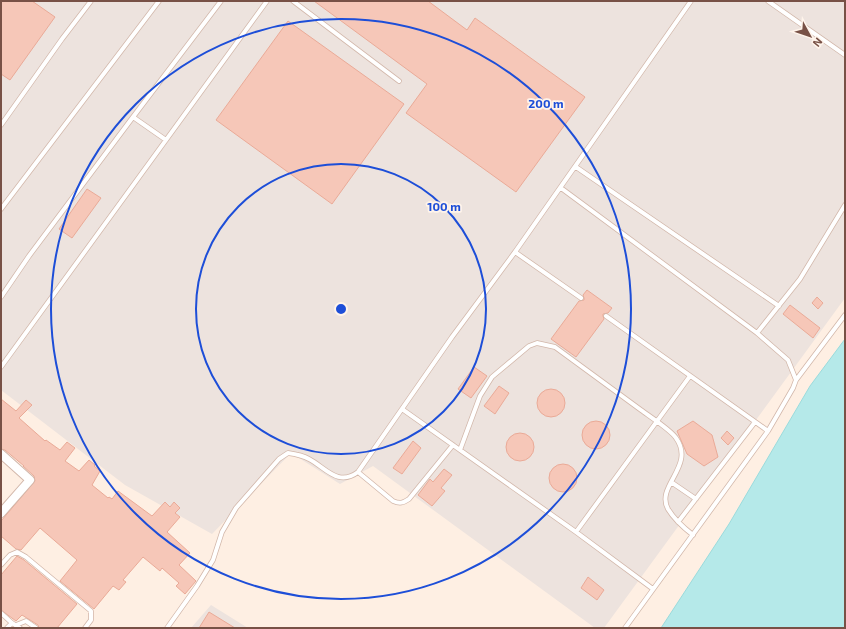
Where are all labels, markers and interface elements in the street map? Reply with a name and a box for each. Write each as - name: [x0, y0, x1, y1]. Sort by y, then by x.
- north arrow: [790, 16, 830, 56]
- text: N: [810, 36, 826, 50]
- text: 200 m: [528, 96, 564, 110]
- text: 100 m: [427, 199, 461, 213]
- centre of rings: [334, 302, 348, 316]

